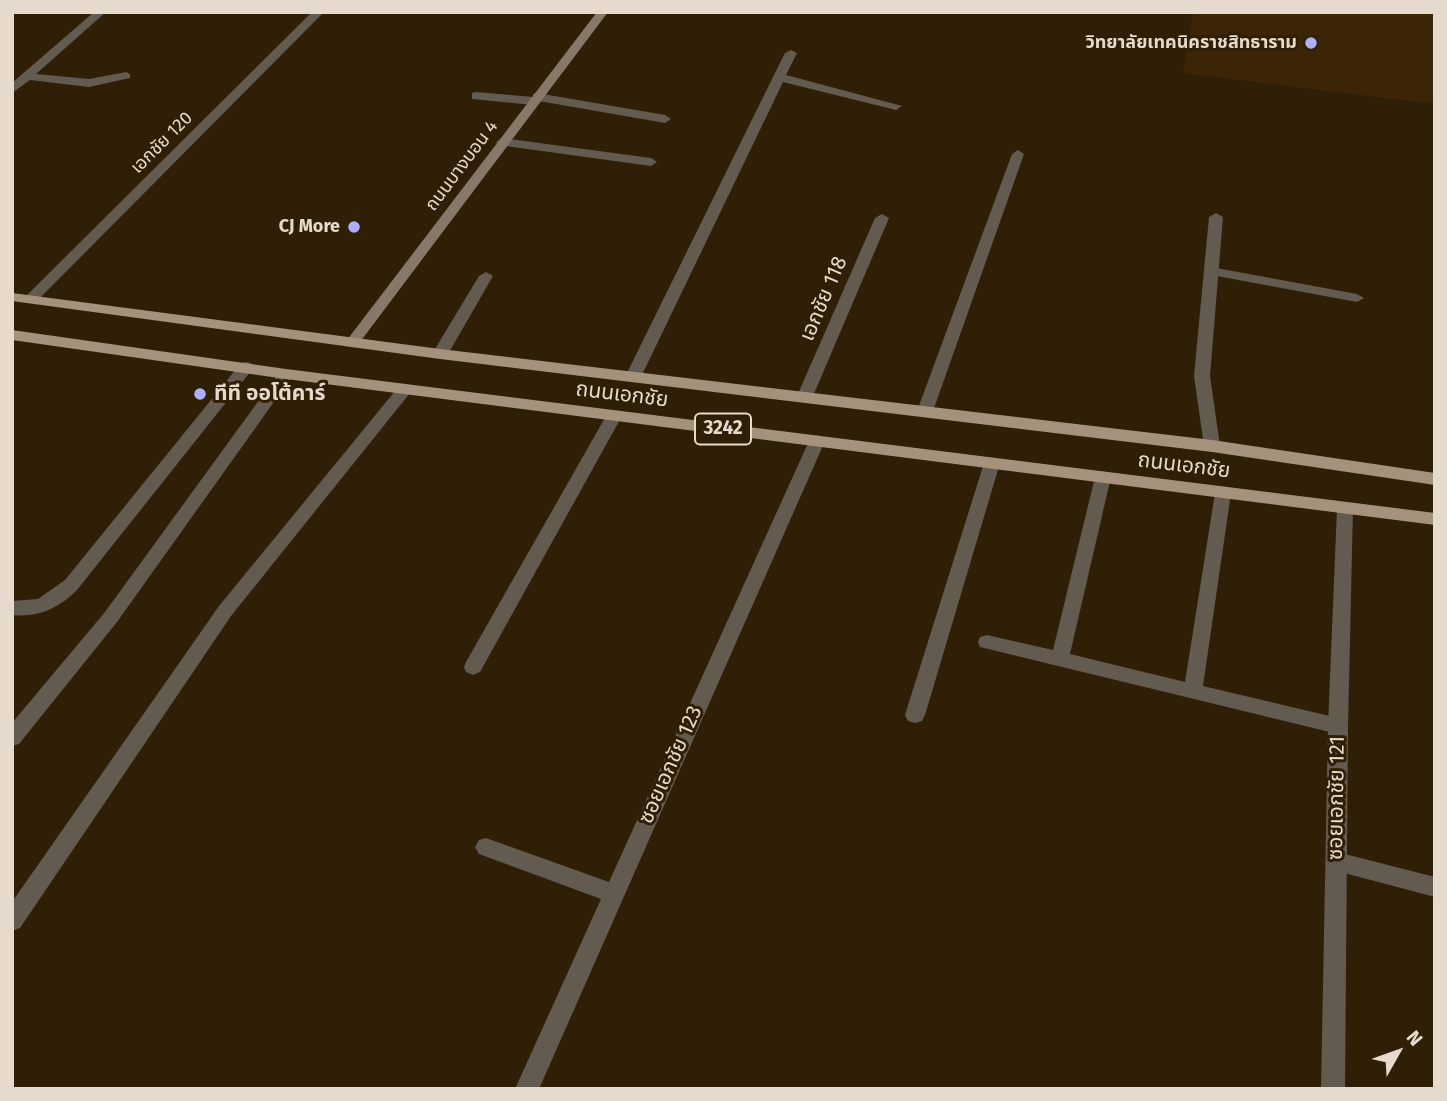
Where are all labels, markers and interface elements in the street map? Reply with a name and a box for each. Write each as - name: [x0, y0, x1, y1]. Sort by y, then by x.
- place label: วิทยาลัยเทคนิคราชสิทธาราม: [1086, 32, 1297, 54]
- marker: วิทยาลัยเทคนิคราชสิทธาราม: [1303, 35, 1319, 51]
- street label: เอกชัย 120: [127, 108, 197, 178]
- street label: ถนนบางบอน 4: [421, 117, 503, 215]
- place label: CJ More: [279, 216, 340, 238]
- marker: CJ More: [346, 219, 362, 235]
- street label: เอกชัย 118: [795, 253, 853, 345]
- street label: ถนนเอกชัย: [574, 377, 670, 413]
- place label: ทีที ออโต้คาร์: [214, 381, 325, 407]
- marker: ทีที ออโต้คาร์: [192, 386, 208, 402]
- road number: 3242: [695, 414, 751, 444]
- street label: ถนนเอกชัย: [1136, 448, 1232, 484]
- street label: ซอยเอกชัย 123: [634, 702, 708, 828]
- street label: ซอยเอกชัย 121: [1323, 736, 1351, 860]
- north arrow: [1363, 1017, 1433, 1087]
- text: N: [1402, 1026, 1427, 1050]

